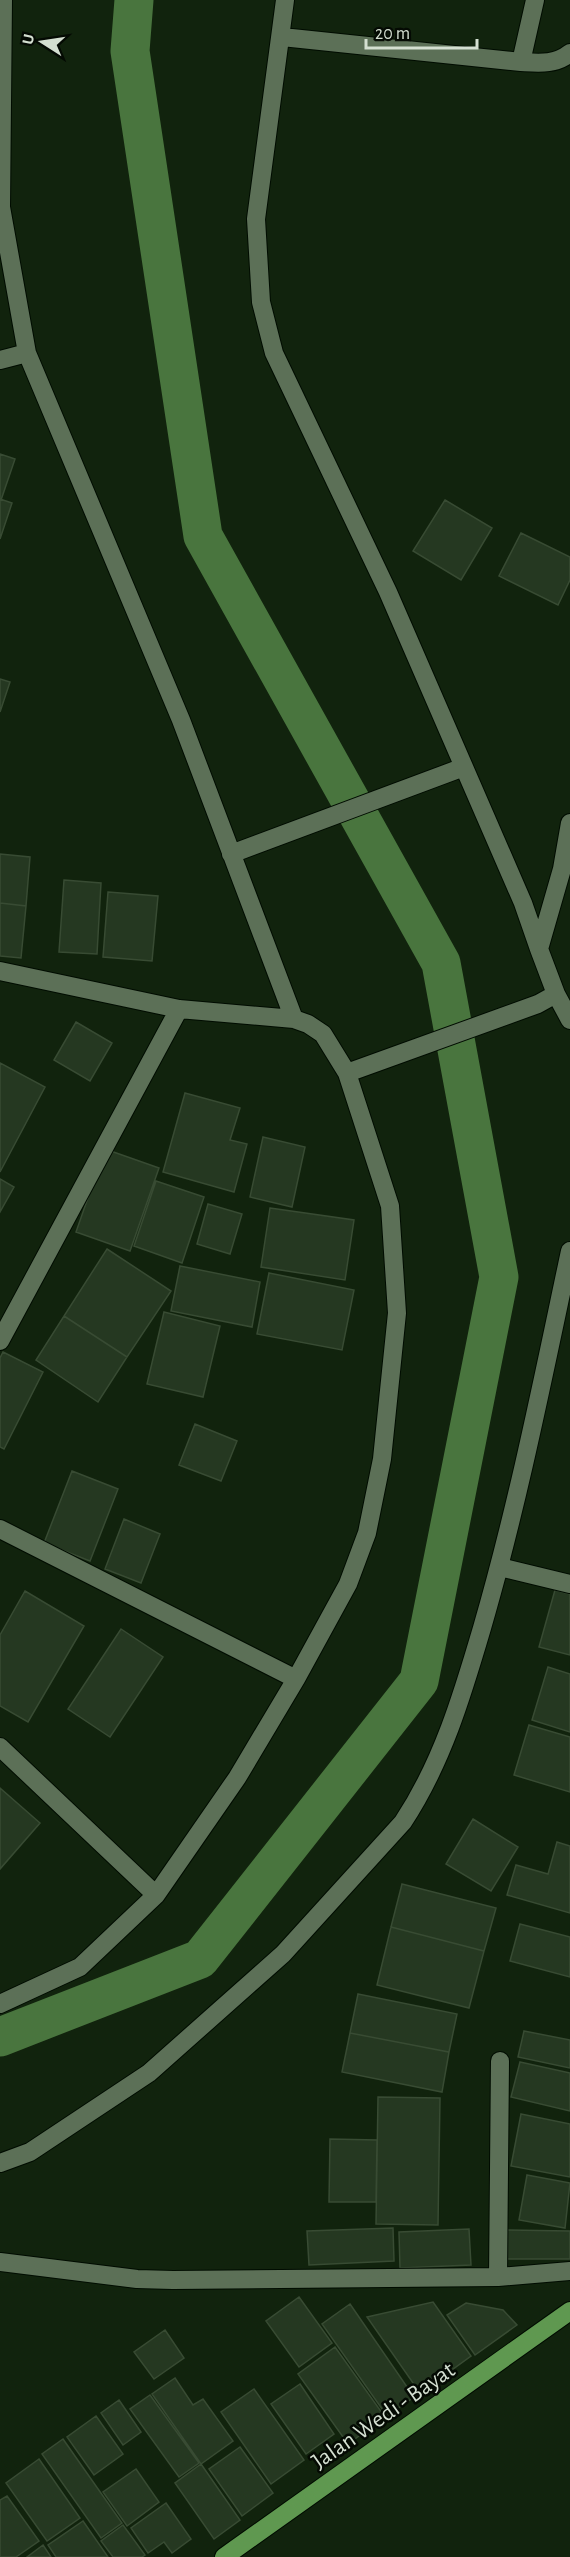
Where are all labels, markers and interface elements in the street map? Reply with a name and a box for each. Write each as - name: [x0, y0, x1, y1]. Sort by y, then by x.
- north arrow: [12, 12, 72, 72]
- scale bar: [366, 12, 477, 50]
- text: 20 m: [375, 25, 410, 43]
- text: U: [19, 32, 37, 46]
- street label: Jalan Wedi - Bayat: [308, 2357, 460, 2474]

